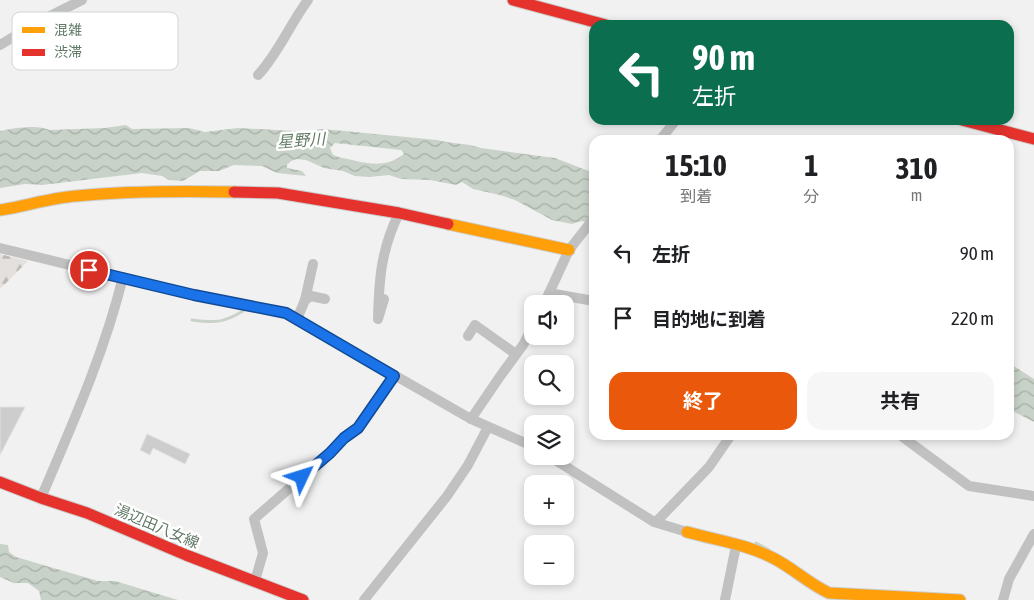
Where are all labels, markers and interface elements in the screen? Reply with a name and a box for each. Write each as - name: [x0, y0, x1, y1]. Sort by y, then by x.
- legend: [12, 12, 178, 70]
- text: 混雑: [54, 22, 82, 38]
- text: 90 m: [692, 37, 755, 77]
- icon: left: [609, 40, 674, 105]
- text: 渋滞: [54, 44, 82, 60]
- text: 左折: [692, 83, 736, 109]
- water label: 星野川: [276, 129, 328, 151]
- text: 15:10: [665, 148, 727, 182]
- text: 1: [804, 148, 818, 182]
- text: 310: [895, 151, 938, 185]
- text: m: [911, 186, 922, 204]
- text: 到着: [680, 187, 712, 205]
- text: 分: [803, 187, 819, 205]
- icon: left: [609, 239, 637, 267]
- text: 90 m: [960, 242, 994, 264]
- text: 左折: [652, 243, 690, 265]
- pin: [68, 249, 110, 291]
- icon: arrive: [75, 256, 103, 284]
- map controls: [524, 295, 574, 585]
- button: sound: [524, 295, 574, 345]
- icon: arrive: [609, 304, 637, 332]
- text: 220 m: [951, 307, 994, 329]
- text: 目的地に到着: [652, 308, 766, 330]
- button: search: [524, 355, 574, 405]
- button: 終了: [609, 372, 797, 430]
- button: 共有: [807, 372, 994, 430]
- button: layers: [524, 415, 574, 465]
- position arrow: [275, 450, 327, 502]
- button: +: [524, 475, 574, 525]
- street label: 湯辺田八女線: [112, 501, 202, 551]
- button: −: [524, 535, 574, 585]

